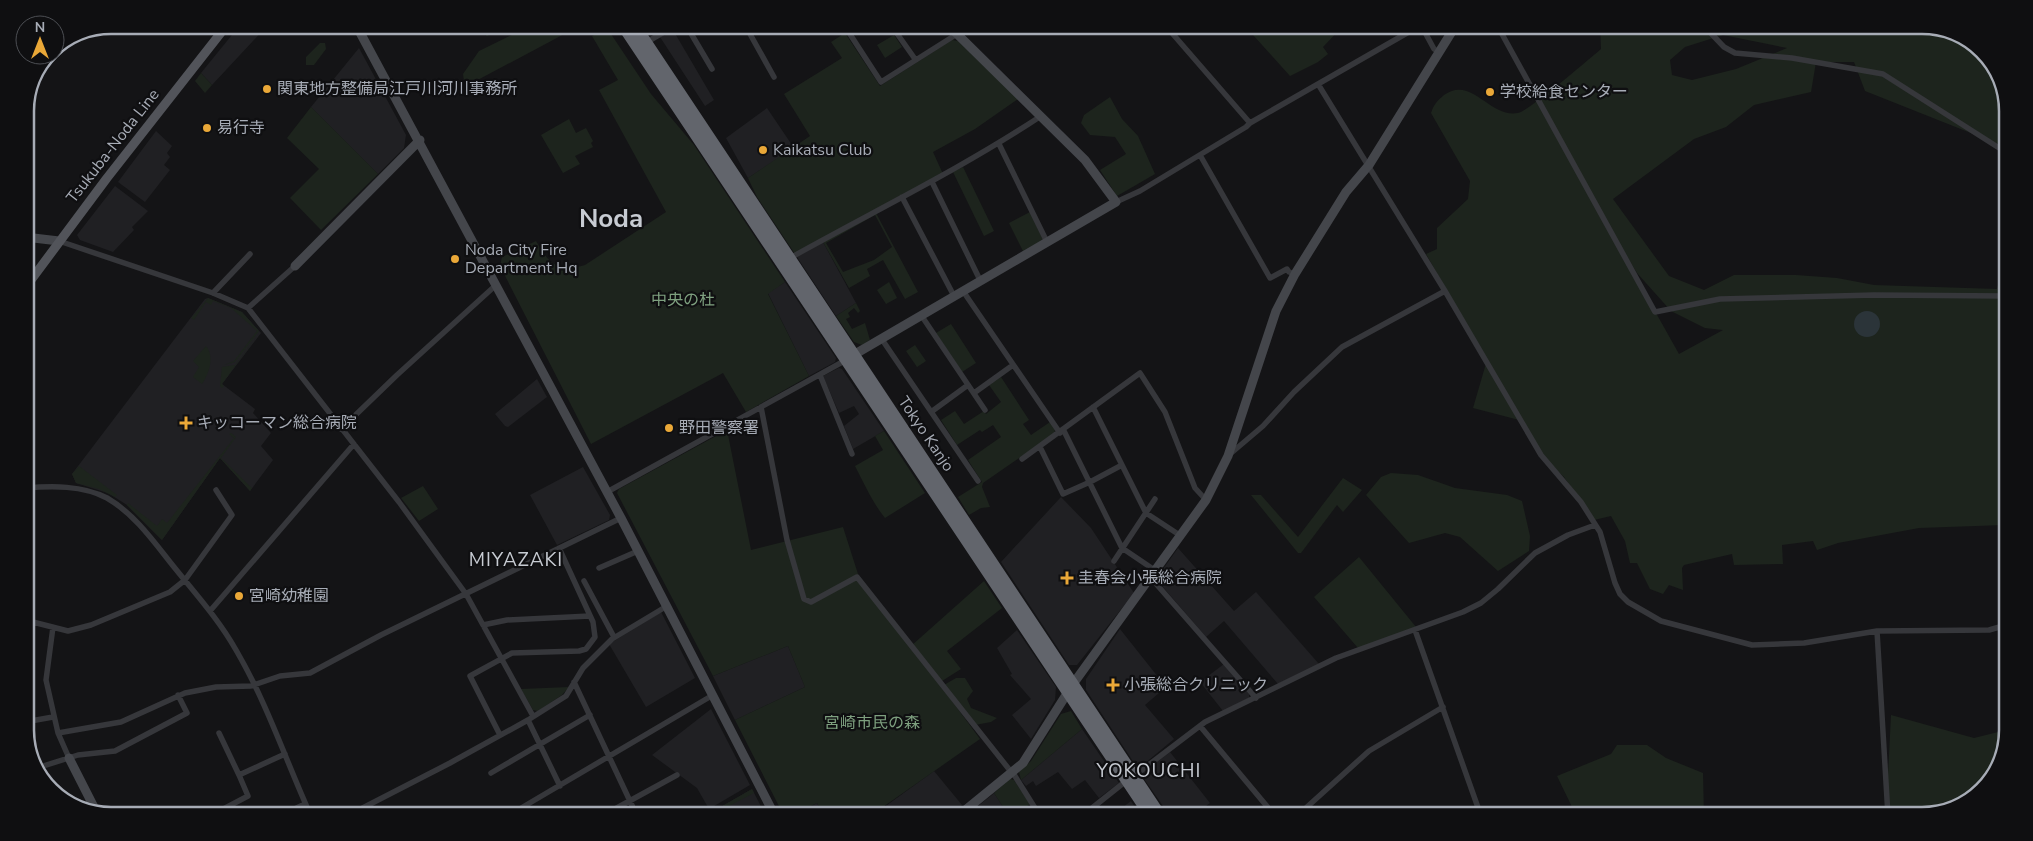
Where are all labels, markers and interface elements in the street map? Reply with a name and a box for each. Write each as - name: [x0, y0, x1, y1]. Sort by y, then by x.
- north arrow: [15, 15, 65, 65]
- text: N: [35, 18, 45, 37]
- place label: 関東地方整備局江戸川河川事務所: [277, 78, 517, 100]
- place label: 学校給食センター: [1500, 81, 1628, 103]
- marker: 関東地方整備局江戸川河川事務所: [261, 83, 273, 95]
- street label: Tsukuba-Noda Line: [61, 84, 165, 208]
- marker: 学校給食センター: [1484, 86, 1496, 98]
- place label: 易行寺: [217, 117, 265, 139]
- marker: 易行寺: [201, 122, 213, 134]
- place label: Kaikatsu Club: [773, 139, 872, 161]
- marker: Kaikatsu Club: [757, 144, 769, 156]
- district label: Noda: [579, 201, 643, 236]
- place label: Noda City Fire Department Hq: [465, 239, 577, 279]
- marker: Noda City Fire Department Hq: [449, 253, 461, 265]
- park label: 中央の杜: [651, 289, 715, 311]
- street label: Tokyo Kanjo: [893, 392, 959, 476]
- place label: キッコーマン総合病院: [197, 412, 357, 434]
- marker: キッコーマン総合病院: [179, 416, 193, 430]
- place label: 野田警察署: [679, 417, 759, 439]
- marker: 野田警察署: [663, 422, 675, 434]
- district label: MIYAZAKI: [469, 547, 563, 573]
- place label: 圭春会小張総合病院: [1078, 567, 1222, 589]
- marker: 圭春会小張総合病院: [1060, 571, 1074, 585]
- place label: 宮崎幼稚園: [249, 585, 329, 607]
- marker: 宮崎幼稚園: [233, 590, 245, 602]
- place label: 小張総合クリニック: [1124, 674, 1268, 696]
- marker: 小張総合クリニック: [1106, 678, 1120, 692]
- park label: 宮崎市民の森: [824, 712, 920, 734]
- district label: YOKOUCHI: [1096, 758, 1201, 784]

